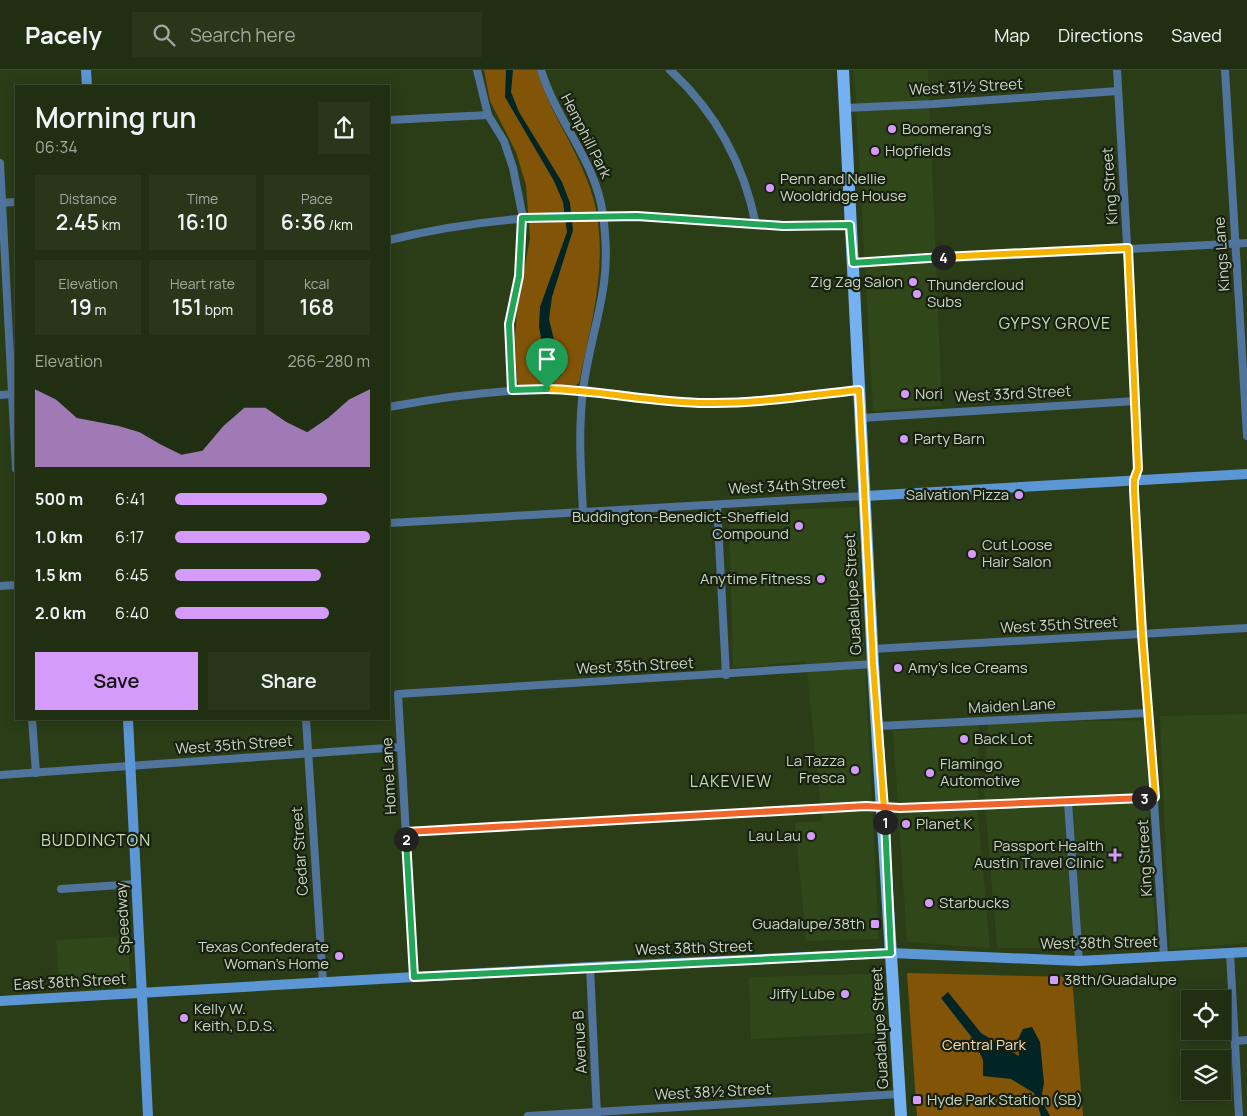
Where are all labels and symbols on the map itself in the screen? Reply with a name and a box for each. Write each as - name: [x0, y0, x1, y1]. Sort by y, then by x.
- street label: West 31½ Street: [909, 73, 1023, 100]
- street label: Hemphill Park: [556, 90, 617, 182]
- place label: Boomerang's: [902, 118, 992, 139]
- marker: Boomerang's: [886, 123, 898, 135]
- place label: Hopfields: [885, 140, 951, 161]
- marker: Hopfields: [869, 145, 881, 157]
- street label: King Street: [1096, 147, 1123, 225]
- place label: Penn and Nellie Wooldridge House: [780, 168, 907, 206]
- marker: Penn and Nellie Wooldridge House: [764, 182, 776, 194]
- street label: Kings Lane: [1208, 216, 1235, 292]
- pin: 4: [930, 244, 956, 270]
- place label: Zig Zag Salon: [810, 271, 903, 292]
- place label: Thundercloud Subs: [927, 274, 1024, 312]
- marker: Zig Zag Salon: [907, 276, 919, 288]
- marker: Thundercloud Subs: [911, 288, 923, 300]
- district label: GYPSY GROVE: [999, 312, 1111, 334]
- pin: [526, 338, 568, 389]
- street label: West 33rd Street: [954, 380, 1072, 407]
- place label: Nori: [915, 383, 943, 404]
- marker: Nori: [899, 388, 911, 400]
- place label: Party Barn: [914, 428, 985, 449]
- marker: Party Barn: [898, 433, 910, 445]
- street label: West 34th Street: [728, 472, 846, 499]
- place label: Salvation Pizza: [906, 484, 1009, 505]
- marker: Salvation Pizza: [1013, 489, 1025, 501]
- place label: Buddington-Benedict-Sheffield Compound: [572, 506, 789, 544]
- marker: Buddington-Benedict-Sheffield Compound: [793, 520, 805, 532]
- street label: Guadalupe Street: [839, 532, 866, 656]
- place label: Cut Loose Hair Salon: [982, 534, 1053, 572]
- marker: Cut Loose Hair Salon: [966, 548, 978, 560]
- place label: Anytime Fitness: [700, 568, 811, 589]
- marker: Anytime Fitness: [815, 573, 827, 585]
- street label: West 35th Street: [1000, 611, 1118, 638]
- street label: West 35th Street: [576, 652, 694, 679]
- place label: Amy's Ice Creams: [908, 657, 1028, 678]
- marker: Amy's Ice Creams: [892, 662, 904, 674]
- street label: Maiden Lane: [968, 693, 1056, 718]
- place label: Back Lot: [974, 728, 1033, 749]
- street label: West 35th Street: [175, 730, 293, 759]
- marker: Back Lot: [958, 733, 970, 745]
- street label: Home Lane: [376, 737, 401, 815]
- place label: La Tazza Fresca: [786, 750, 845, 788]
- place label: Flamingo Automotive: [940, 753, 1020, 791]
- marker: La Tazza Fresca: [849, 764, 861, 776]
- marker: Flamingo Automotive: [924, 767, 936, 779]
- district label: LAKEVIEW: [690, 770, 772, 792]
- pin: 3: [1132, 786, 1156, 810]
- street label: Cedar Street: [286, 806, 313, 896]
- pin: 1: [872, 810, 898, 834]
- place label: Planet K: [916, 813, 973, 834]
- marker: Planet K: [900, 818, 912, 830]
- street label: King Street: [1132, 819, 1157, 897]
- place label: Lau Lau: [748, 825, 801, 846]
- pin: 2: [394, 826, 418, 852]
- district label: BUDDINGTON: [41, 829, 151, 851]
- marker: Lau Lau: [805, 830, 817, 842]
- place label: Passport Health Austin Travel Clinic: [974, 835, 1104, 873]
- marker: Passport Health Austin Travel Clinic: [1108, 848, 1122, 862]
- street label: Speedway: [110, 882, 135, 954]
- place label: Starbucks: [939, 892, 1009, 913]
- marker: Starbucks: [923, 897, 935, 909]
- place label: Guadalupe/38th: [752, 913, 865, 934]
- marker: Guadalupe/38th: [869, 918, 881, 930]
- street label: West 38th Street: [1040, 931, 1158, 954]
- street label: West 38th Street: [635, 935, 753, 960]
- place label: Texas Confederate Woman's Home: [198, 936, 329, 974]
- marker: Texas Confederate Woman's Home: [333, 950, 345, 962]
- street label: Guadalupe Street: [866, 966, 893, 1090]
- street label: East 38th Street: [13, 968, 127, 995]
- place label: 38th/Guadalupe: [1064, 969, 1177, 990]
- marker: 38th/Guadalupe: [1048, 974, 1060, 986]
- place label: Jiffy Lube: [769, 983, 835, 1004]
- marker: Jiffy Lube: [839, 988, 851, 1000]
- place label: Kelly W. Keith, D.D.S.: [194, 998, 275, 1036]
- street label: Avenue B: [567, 1010, 592, 1074]
- marker: Kelly W. Keith, D.D.S.: [178, 1012, 190, 1024]
- park label: Central Park: [942, 1034, 1027, 1055]
- street label: West 38½ Street: [654, 1078, 772, 1105]
- place label: Hyde Park Station (SB): [927, 1089, 1083, 1110]
- marker: Hyde Park Station (SB): [911, 1094, 923, 1106]

